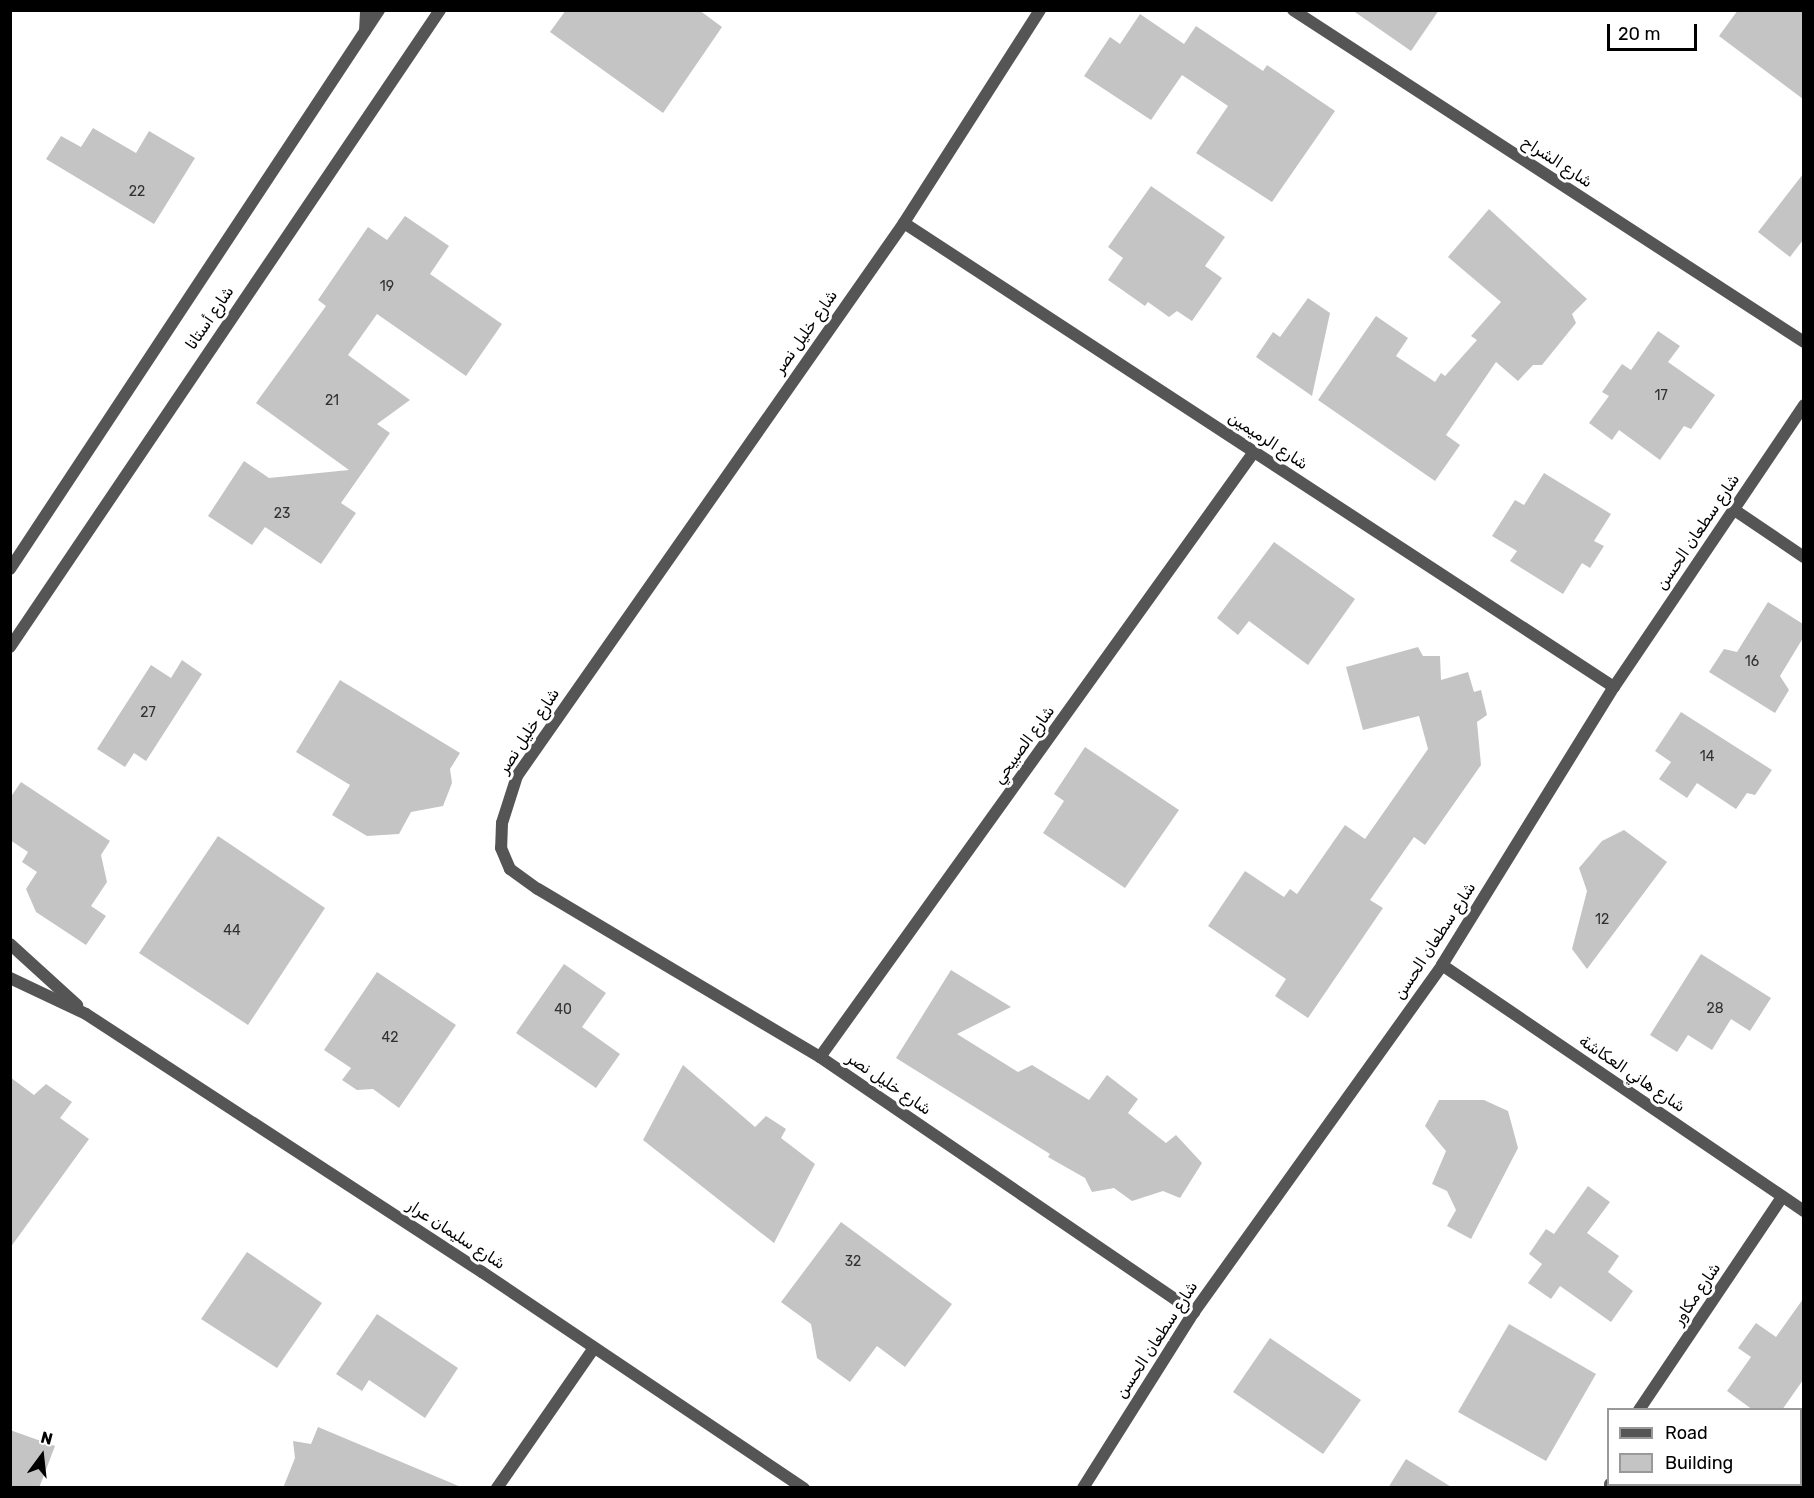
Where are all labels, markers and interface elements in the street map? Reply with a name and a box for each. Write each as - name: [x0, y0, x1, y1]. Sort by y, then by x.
- scale bar: [1610, 12, 1700, 50]
- text: 20 m: [1618, 23, 1660, 45]
- street label: شارع الشراح: [1518, 132, 1596, 192]
- house number: 22: [129, 184, 145, 200]
- house number: 19: [380, 279, 394, 295]
- street label: شارع أستانا: [182, 283, 238, 353]
- street label: شارع خليل نصر: [770, 286, 842, 378]
- house number: 17: [1654, 388, 1668, 404]
- house number: 21: [325, 393, 339, 409]
- street label: شارع الرميمين: [1224, 408, 1312, 474]
- street label: شارع سطعان الحسن: [1652, 470, 1744, 594]
- house number: 23: [274, 506, 290, 522]
- house number: 16: [1745, 654, 1759, 670]
- street label: شارع خليل نصر: [494, 685, 564, 777]
- street label: شارع الصبيحي: [989, 702, 1059, 788]
- house number: 27: [140, 705, 156, 721]
- house number: 14: [1700, 749, 1714, 765]
- street label: شارع سطعان الحسن: [1390, 879, 1480, 1003]
- house number: 12: [1595, 912, 1609, 928]
- house number: 44: [223, 923, 241, 939]
- house number: 28: [1706, 1001, 1724, 1017]
- house number: 40: [554, 1002, 572, 1018]
- house number: 42: [382, 1030, 398, 1046]
- street label: شارع هاني العكاشة: [1575, 1031, 1689, 1117]
- street label: شارع خليل نصر: [843, 1049, 935, 1119]
- street label: شارع سليمان عرار: [403, 1196, 509, 1274]
- house number: 32: [845, 1254, 861, 1270]
- street label: شارع مكاور: [1669, 1259, 1725, 1329]
- street label: شارع سطعان الحسن: [1112, 1278, 1202, 1402]
- legend: [1607, 1408, 1802, 1486]
- text: Road: [1665, 1422, 1708, 1444]
- north arrow: [12, 1426, 72, 1486]
- text: N: [39, 1427, 55, 1449]
- text: Building: [1665, 1452, 1733, 1474]

